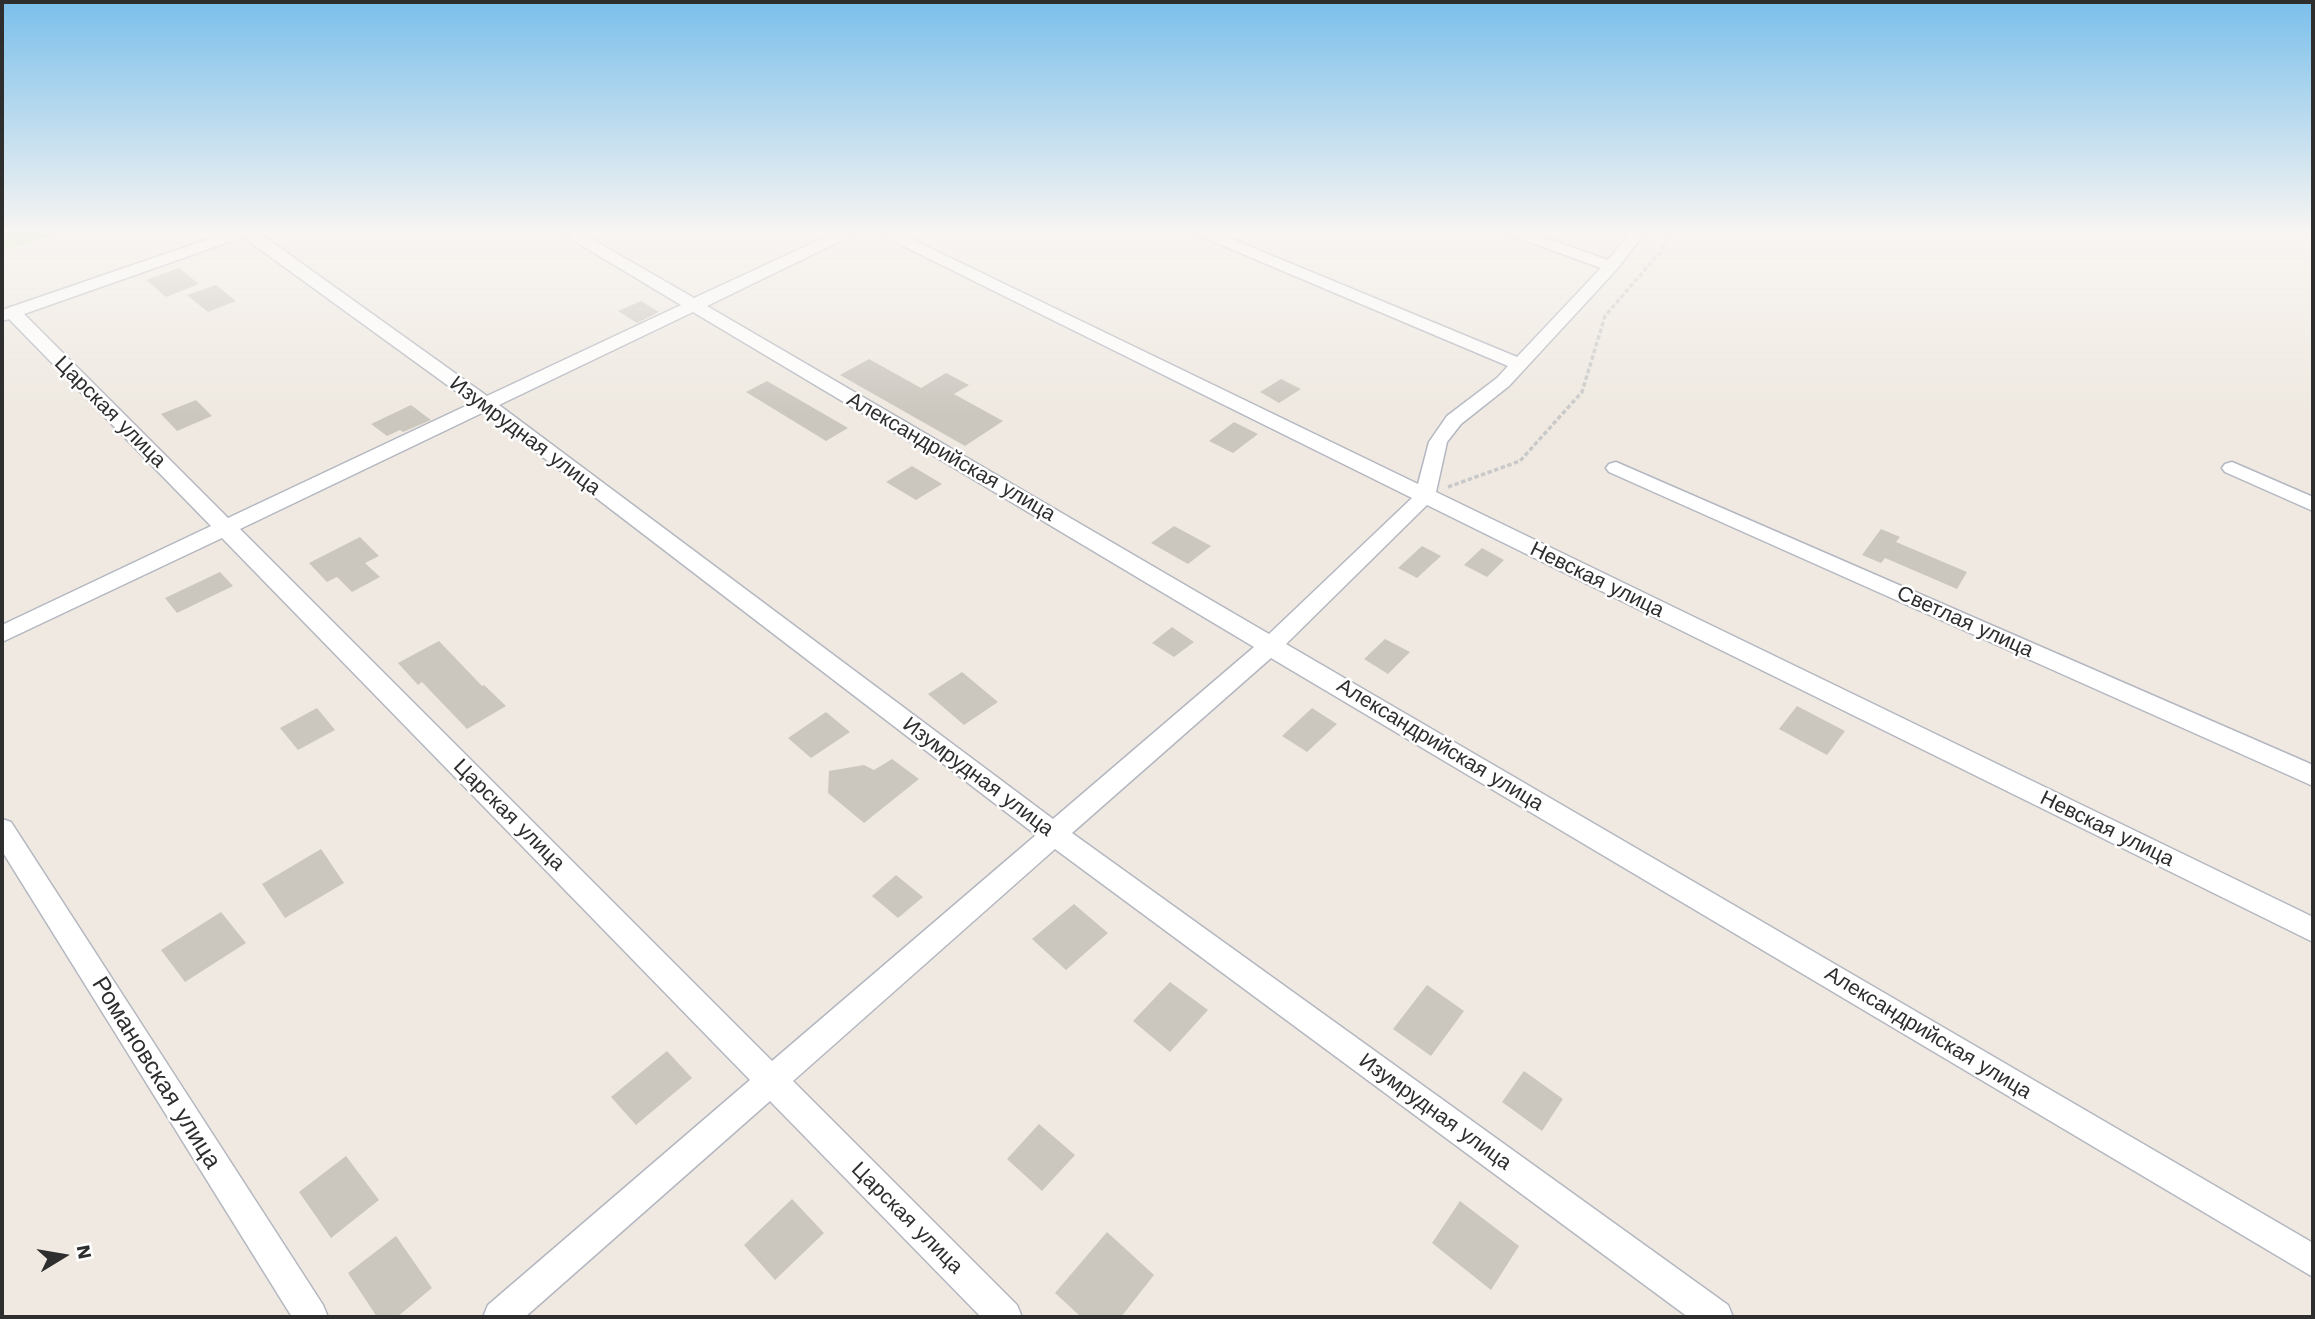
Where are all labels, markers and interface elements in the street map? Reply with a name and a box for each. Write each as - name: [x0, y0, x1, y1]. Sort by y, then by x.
- street label: Царская улица: [49, 351, 171, 473]
- street label: Изумрудная улица: [445, 371, 605, 501]
- street label: Александрийская улица: [842, 387, 1060, 527]
- street label: Невская улица: [1526, 537, 1668, 623]
- street label: Светлая улица: [1893, 581, 2037, 663]
- street label: Александрийская улица: [1332, 673, 1548, 817]
- street label: Изумрудная улица: [898, 712, 1058, 842]
- street label: Царская улица: [448, 754, 570, 876]
- street label: Невская улица: [2036, 786, 2178, 872]
- street label: Александрийская улица: [1820, 961, 2036, 1105]
- street label: Романовская улица: [85, 972, 227, 1174]
- street label: Изумрудная улица: [1354, 1048, 1516, 1176]
- street label: Царская улица: [846, 1157, 968, 1279]
- north arrow: [28, 1221, 98, 1291]
- text: N: [71, 1243, 97, 1261]

